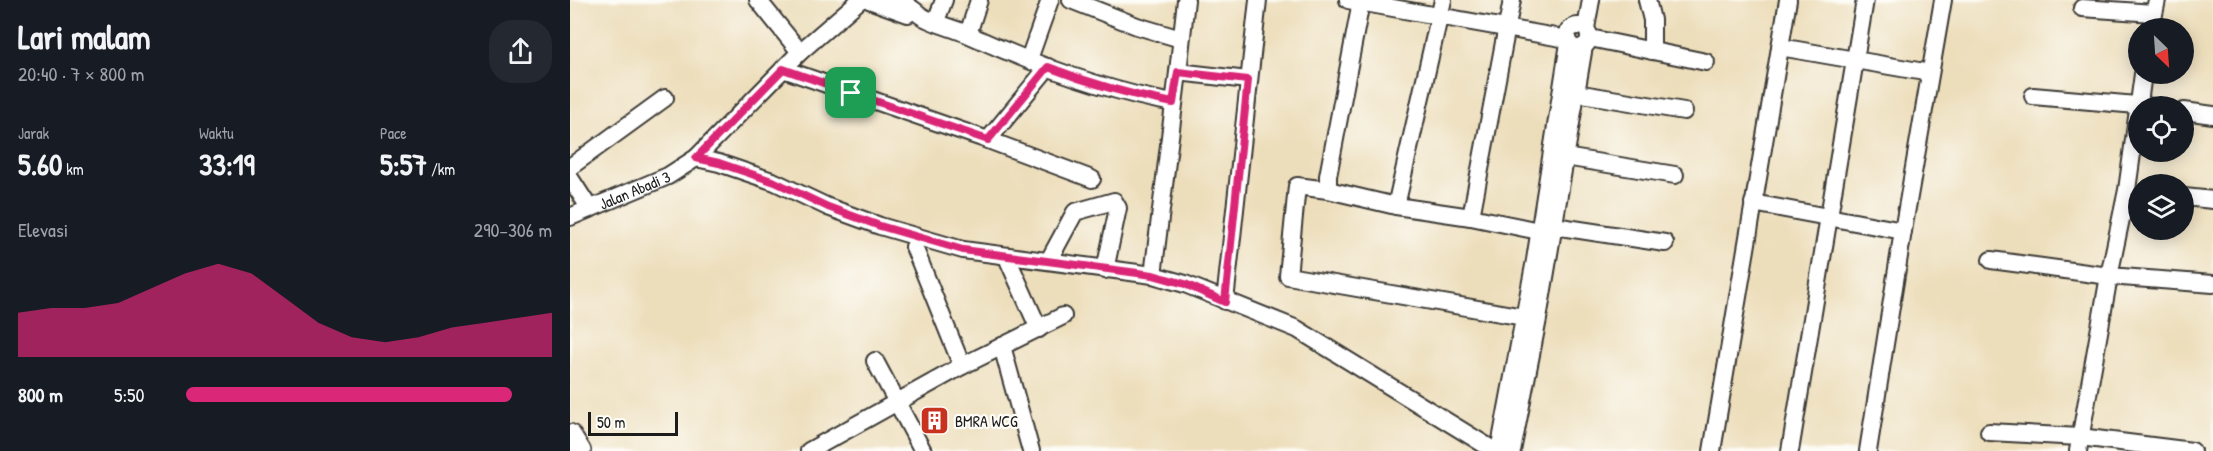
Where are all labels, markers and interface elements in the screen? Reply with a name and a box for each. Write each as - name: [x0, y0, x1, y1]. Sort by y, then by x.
- text: Lari malam: [18, 15, 150, 59]
- north arrow: [2128, 18, 2194, 84]
- map controls: [2128, 18, 2194, 240]
- button: share: [489, 20, 552, 83]
- text: 20:40 · 7 × 800 m: [18, 60, 144, 87]
- pin: [825, 67, 876, 118]
- icon: arrive: [834, 76, 867, 109]
- button: locate: [2128, 96, 2194, 162]
- text: Jarak: [18, 122, 49, 144]
- text: Waktu: [199, 122, 234, 144]
- text: Pace: [380, 122, 407, 144]
- text: 5.60: [18, 144, 63, 184]
- text: 33:19: [199, 144, 255, 184]
- text: 5:57: [380, 144, 427, 184]
- text: km: [63, 158, 84, 180]
- text: /km: [427, 158, 455, 180]
- street label: Jalan Abadi 3: [596, 165, 673, 215]
- button: layers: [2128, 174, 2194, 240]
- text: Elevasi: [18, 216, 68, 243]
- text: 290–306 m: [474, 216, 552, 243]
- text: 800 m: [18, 381, 63, 408]
- text: 5:50: [114, 381, 145, 408]
- building icon: BMRA WCG: [918, 405, 950, 437]
- scale bar: [588, 409, 678, 436]
- place label: BMRA WCG: [955, 410, 1018, 432]
- text: 50 m: [597, 411, 626, 433]

